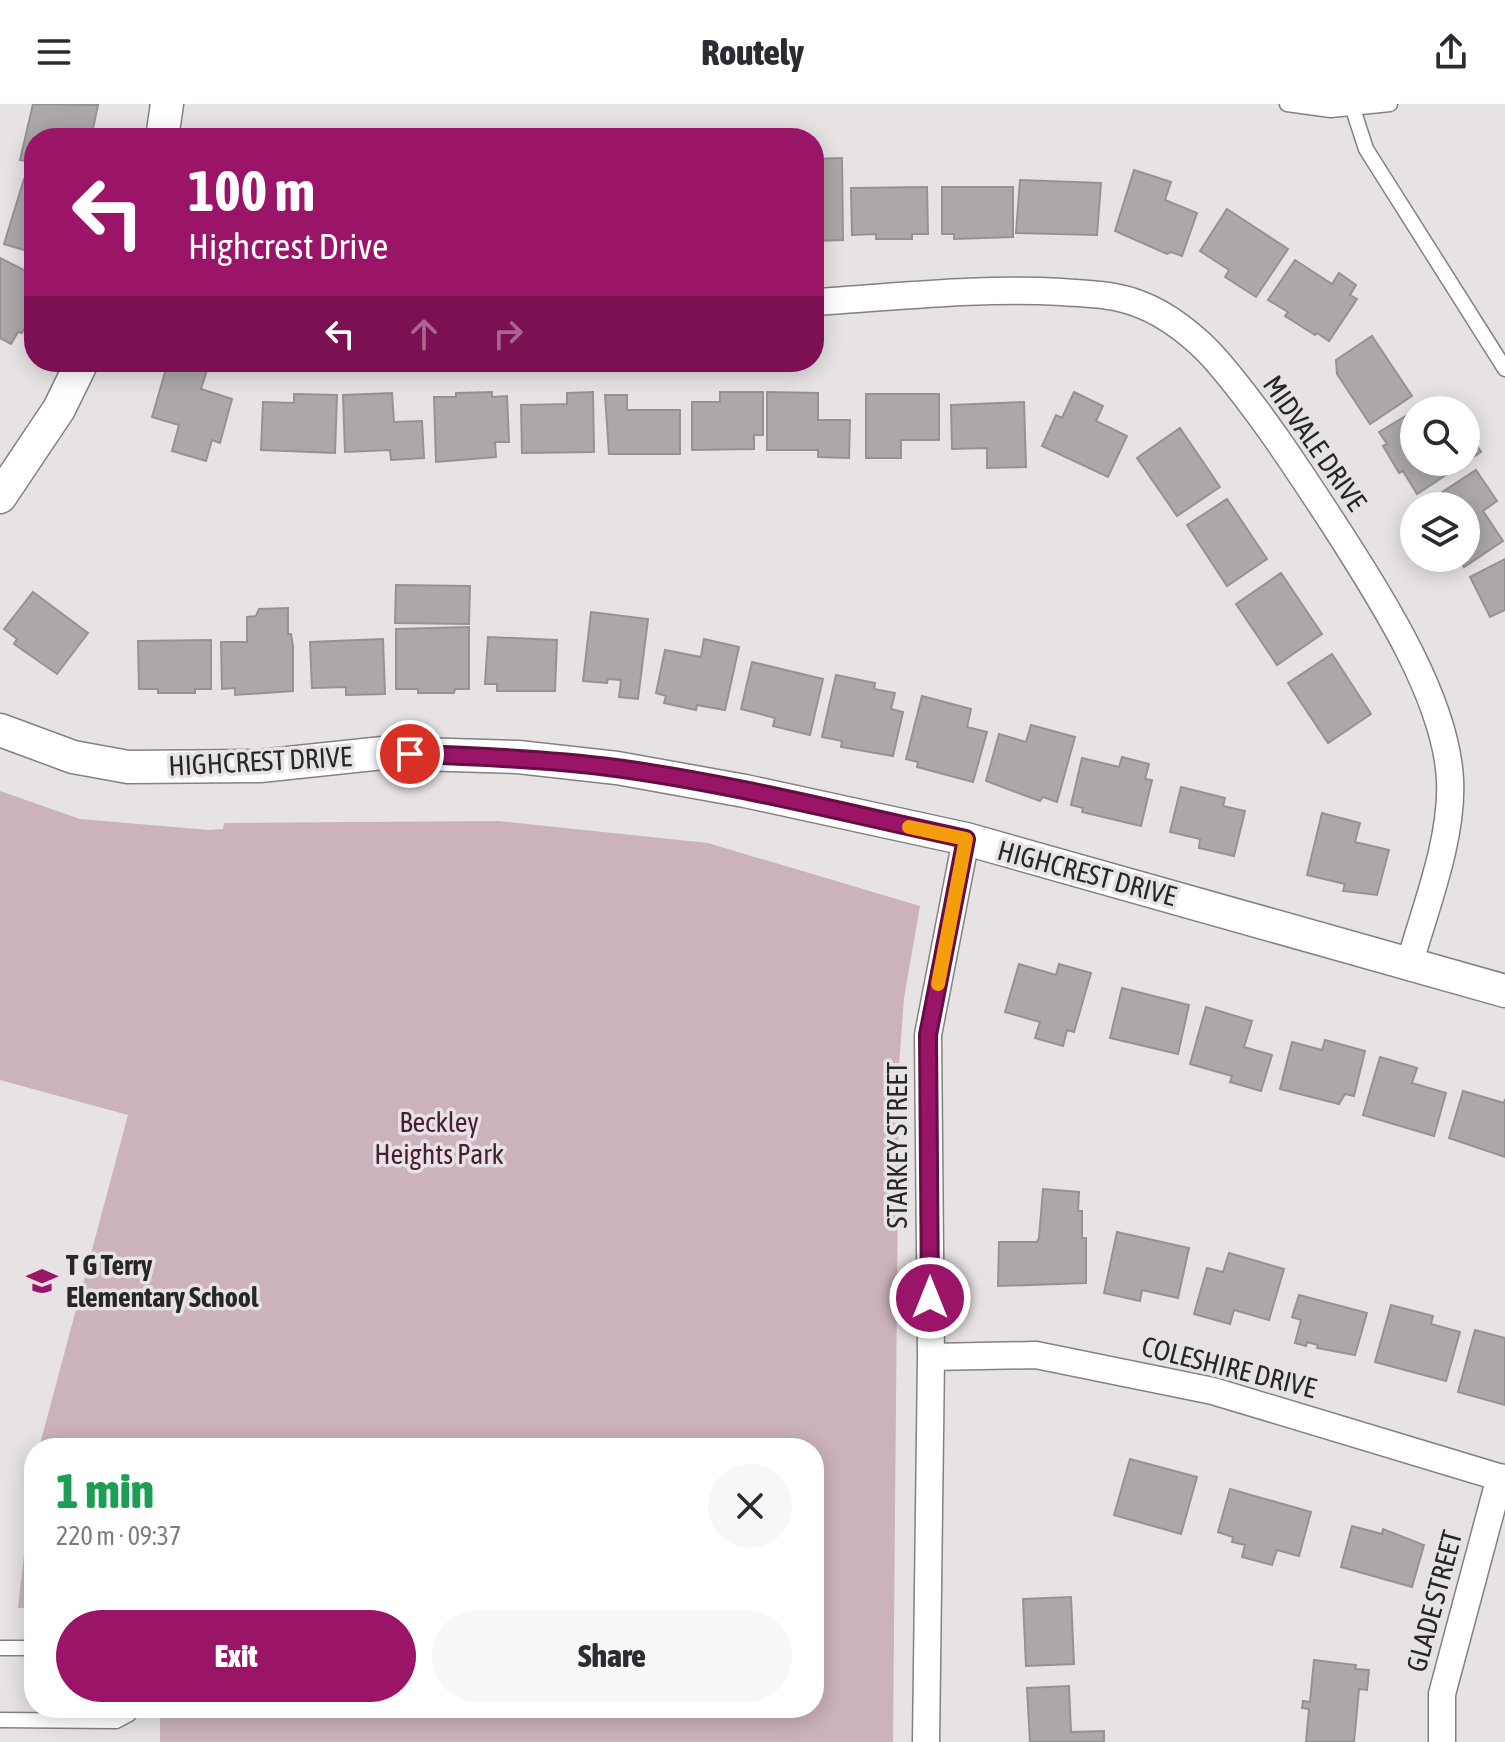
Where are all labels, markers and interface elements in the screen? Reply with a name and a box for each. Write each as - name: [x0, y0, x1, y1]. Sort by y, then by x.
- icon: menu: [32, 30, 76, 74]
- icon: share: [1429, 30, 1473, 74]
- text: Routely: [701, 31, 804, 73]
- text: 100 m: [188, 159, 315, 223]
- icon: left: [56, 160, 160, 264]
- text: Highcrest Drive: [188, 225, 388, 267]
- icon: left: [318, 312, 362, 356]
- icon: ahead: [402, 312, 446, 356]
- icon: right: [486, 312, 530, 356]
- street label: MIDVALE DRIVE: [1257, 369, 1373, 517]
- map controls: [1400, 396, 1480, 572]
- button: search: [1400, 396, 1480, 476]
- button: layers: [1400, 492, 1480, 572]
- pin: [376, 720, 444, 788]
- icon: arrive: [388, 732, 432, 776]
- street label: HIGHCREST DRIVE: [168, 740, 352, 782]
- street label: HIGHCREST DRIVE: [994, 834, 1180, 912]
- street label: STARKEY STREET: [881, 1062, 913, 1228]
- park label: Beckley Heights Park: [374, 1106, 504, 1170]
- place label: T G Terry Elementary School: [66, 1249, 259, 1313]
- position arrow: [888, 1256, 972, 1340]
- school or university icon: T G Terry Elementary School: [25, 1264, 59, 1298]
- street label: COLESHIRE DRIVE: [1139, 1330, 1320, 1404]
- text: 1 min: [56, 1463, 154, 1518]
- button: close: [708, 1464, 792, 1548]
- text: 220 m · 09:37: [56, 1521, 181, 1551]
- street label: GLADE STREET: [1400, 1527, 1468, 1675]
- button: Exit: [56, 1610, 416, 1702]
- button: Share: [432, 1610, 792, 1702]

